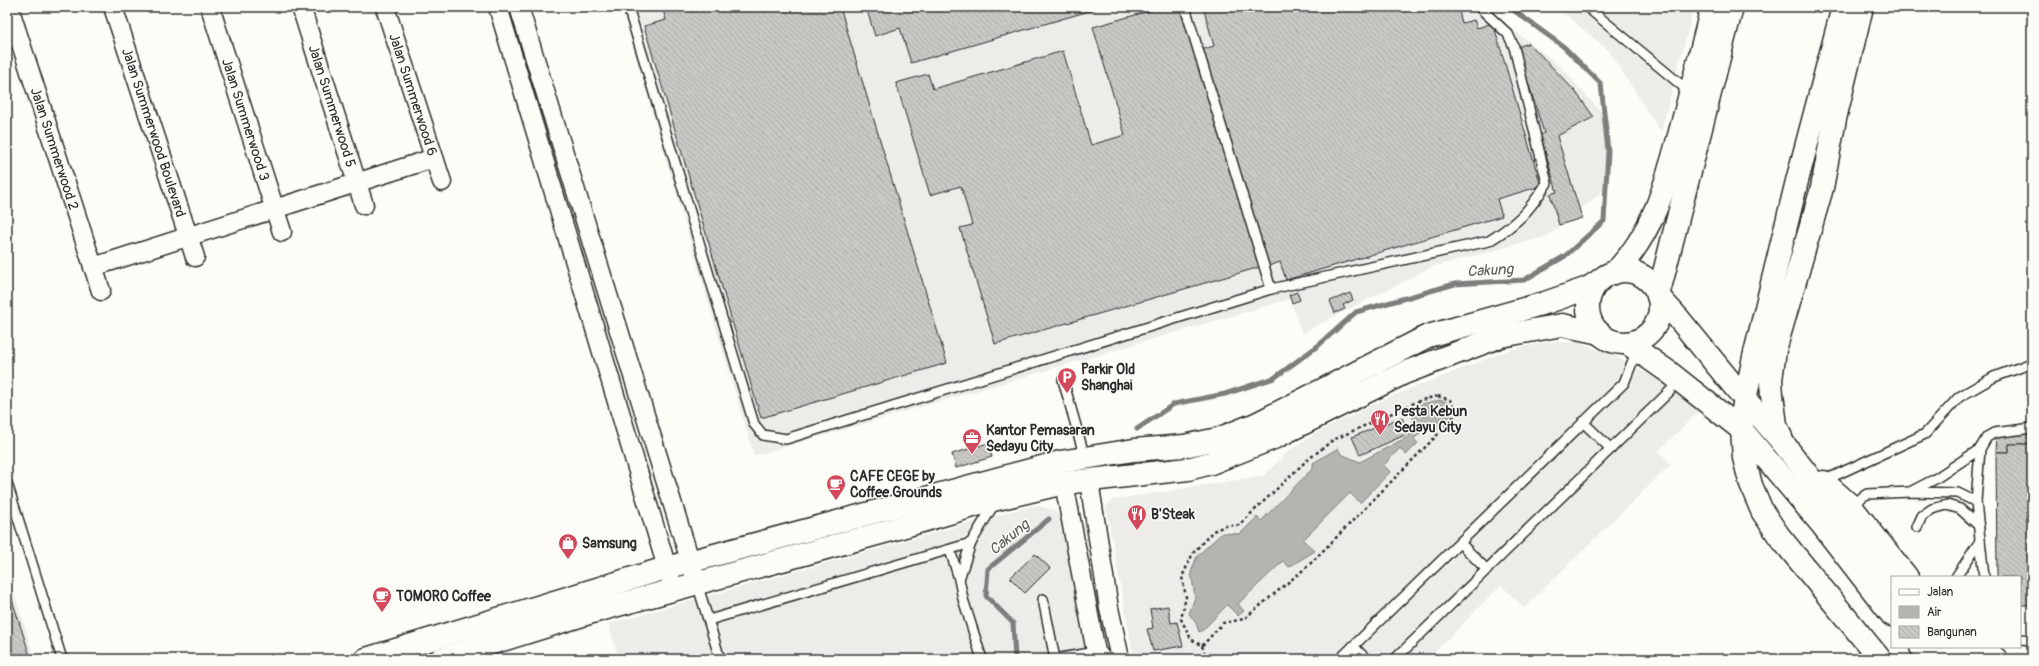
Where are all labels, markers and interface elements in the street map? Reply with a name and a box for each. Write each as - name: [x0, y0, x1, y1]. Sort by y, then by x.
- street label: Jalan Summerwood 6: [385, 31, 441, 158]
- street label: Jalan Summerwood 5: [305, 43, 359, 169]
- street label: Jalan Summerwood Boulevard: [118, 46, 189, 219]
- street label: Jalan Summerwood 3: [218, 56, 273, 183]
- street label: Jalan Summerwood 2: [27, 86, 82, 212]
- water label: Cakung: [1467, 260, 1515, 281]
- place label: Parkir Old Shanghai: [1081, 361, 1135, 394]
- parking icon: Parkir Old Shanghai: [1056, 366, 1078, 394]
- place label: Pesta Kebun Sedayu City: [1394, 403, 1467, 436]
- restaurant icon: Pesta Kebun Sedayu City: [1369, 408, 1391, 436]
- place label: Kantor Pemasaran Sedayu City: [986, 422, 1095, 455]
- office icon: Kantor Pemasaran Sedayu City: [961, 427, 983, 455]
- place label: CAFE CEGE by Coffee Grounds: [850, 468, 942, 501]
- cafe icon: CAFE CEGE by Coffee Grounds: [825, 473, 847, 501]
- restaurant icon: B'Steak: [1126, 503, 1148, 531]
- place label: B'Steak: [1151, 506, 1195, 523]
- water label: Cakung: [985, 515, 1034, 559]
- shop icon: Samsung: [557, 532, 579, 560]
- place label: Samsung: [582, 535, 637, 552]
- legend: [1891, 576, 2021, 648]
- cafe icon: TOMORO Coffee: [371, 585, 393, 613]
- text: Jalan: [1927, 585, 1953, 600]
- place label: TOMORO Coffee: [395, 588, 492, 605]
- text: Air: [1927, 605, 1942, 620]
- text: Bangunan: [1927, 625, 1977, 640]

